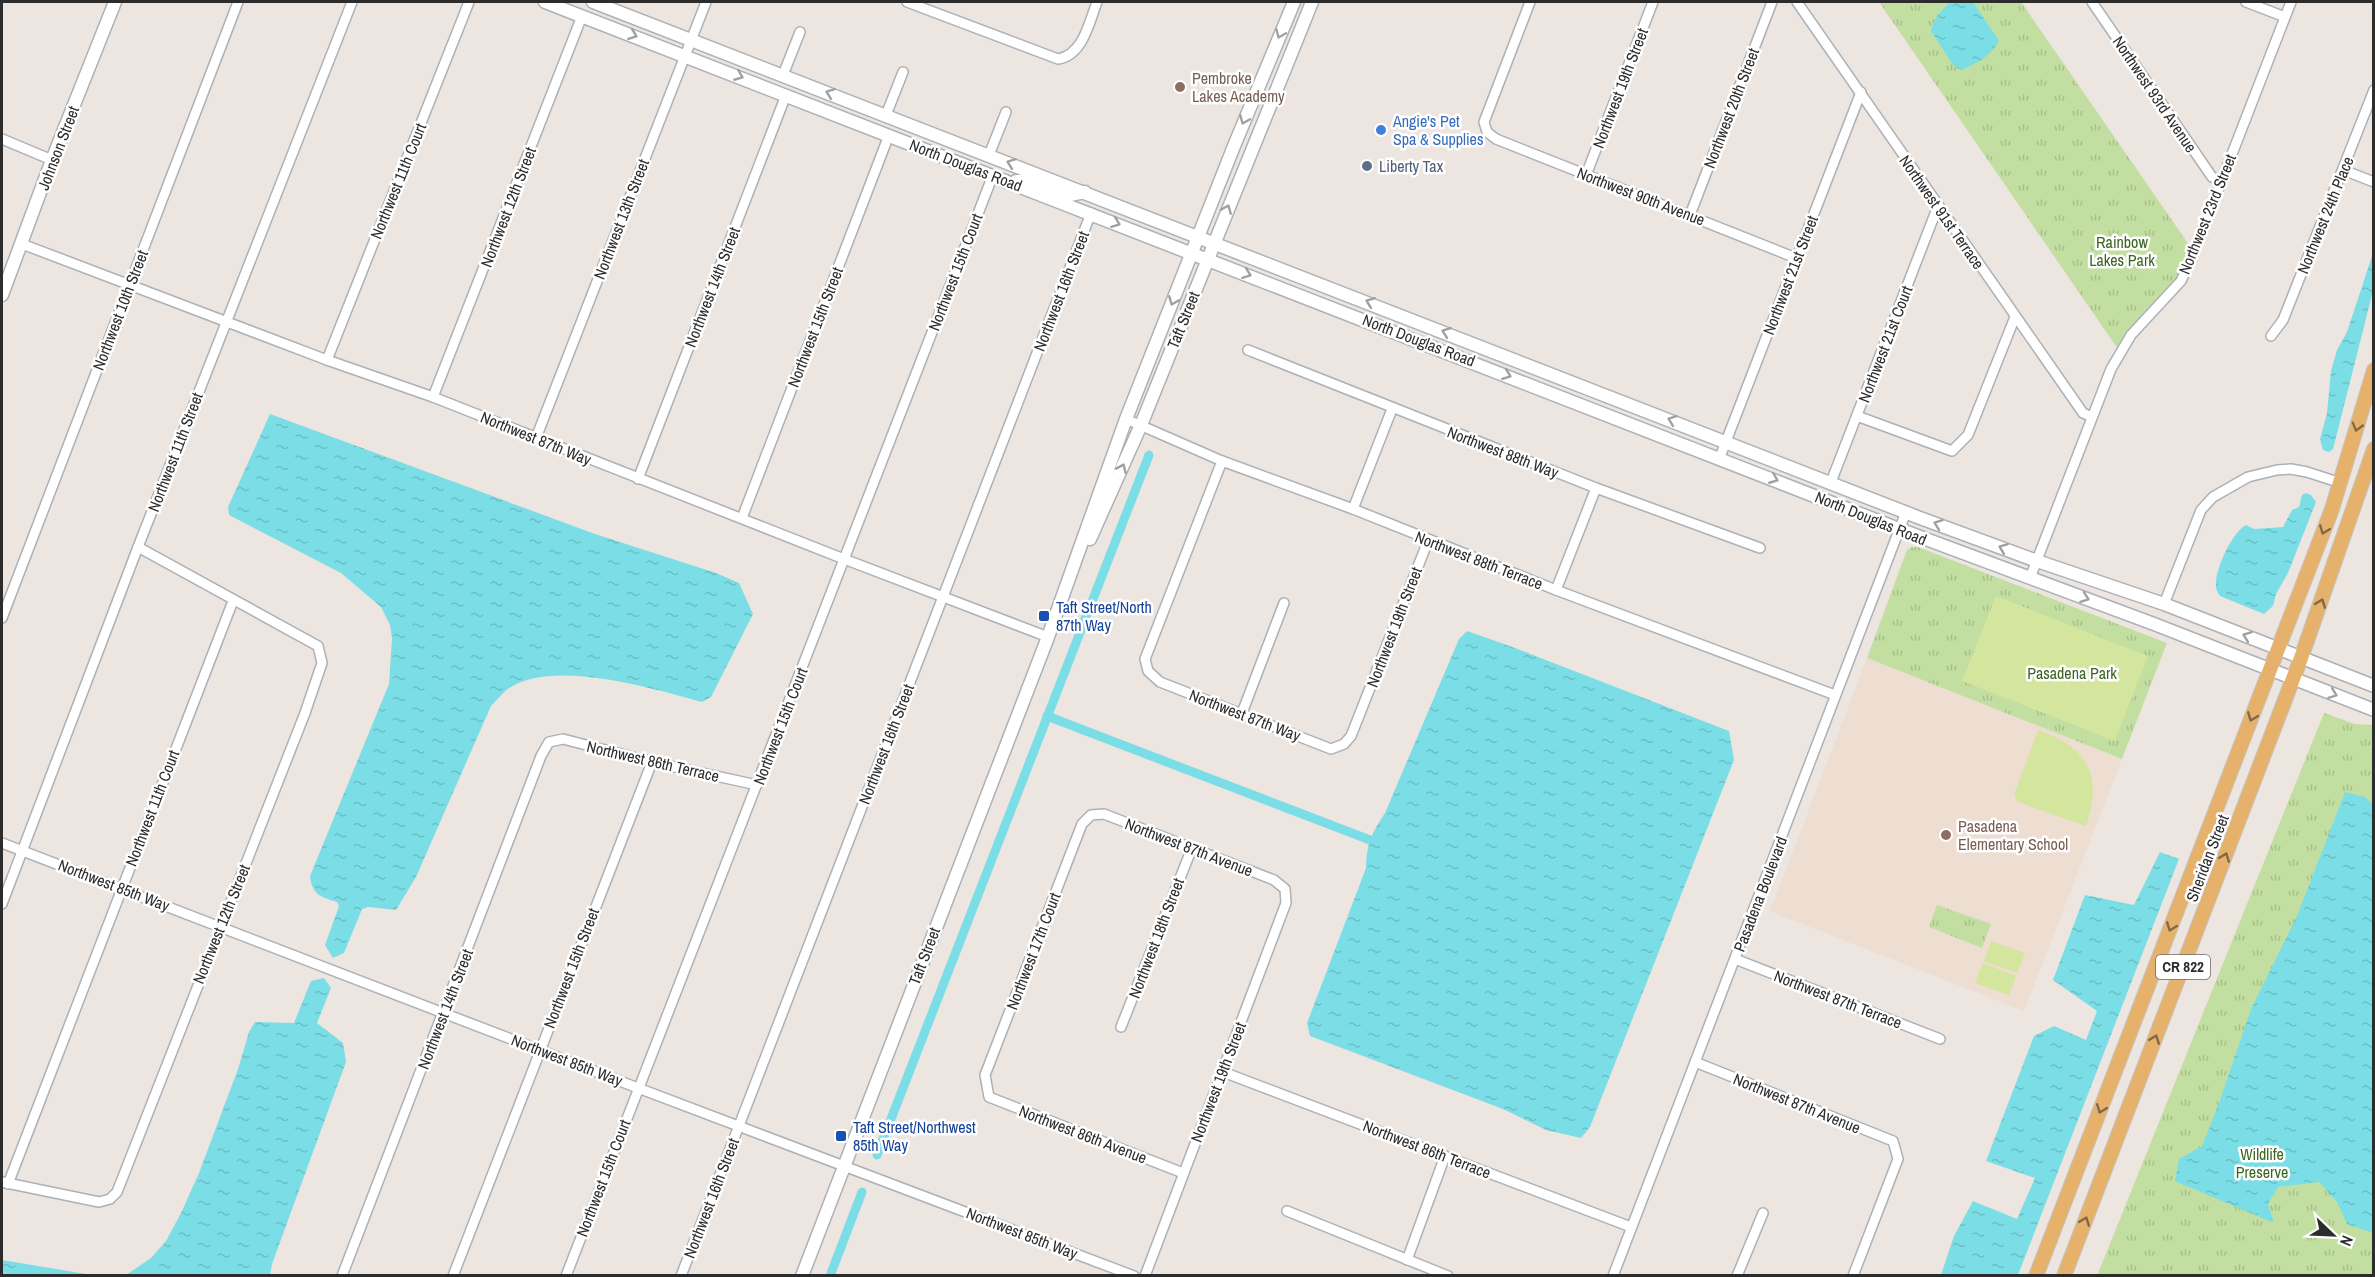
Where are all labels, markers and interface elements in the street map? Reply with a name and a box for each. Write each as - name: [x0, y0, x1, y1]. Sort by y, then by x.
- street label: Northwest 19th Street: [1587, 25, 1653, 151]
- one-way arrow: [1275, 27, 1287, 38]
- one-way arrow: [628, 28, 638, 41]
- street label: Northwest 93rd Avenue: [2108, 31, 2202, 157]
- street label: Northwest 20th Street: [1698, 45, 1764, 171]
- place label: Pembroke Lakes Academy: [1192, 67, 1285, 107]
- one-way arrow: [733, 69, 744, 81]
- marker: Pembroke Lakes Academy: [1173, 80, 1187, 94]
- one-way arrow: [825, 88, 836, 100]
- street label: Johnson Street: [32, 103, 84, 193]
- place label: Angie's Pet Spa & Supplies: [1392, 110, 1483, 150]
- one-way arrow: [1239, 114, 1251, 125]
- street label: Northwest 11th Court: [365, 120, 431, 242]
- marker: Angie's Pet Spa & Supplies: [1374, 123, 1388, 137]
- street label: North Douglas Road: [907, 133, 1025, 197]
- street label: Northwest 12th Street: [475, 144, 541, 270]
- street label: Northwest 23rd Street: [2173, 150, 2241, 277]
- street label: Northwest 91st Terrace: [1894, 151, 1990, 273]
- street label: Northwest 24th Place: [2291, 153, 2359, 277]
- place label: Liberty Tax: [1379, 155, 1444, 177]
- street label: Northwest 13th Street: [588, 156, 654, 282]
- one-way arrow: [1007, 158, 1017, 171]
- marker: Liberty Tax: [1360, 159, 1374, 173]
- street label: Northwest 90th Avenue: [1574, 161, 1708, 231]
- one-way arrow: [1220, 205, 1232, 216]
- street label: Northwest 15th Court: [923, 210, 988, 334]
- street label: Northwest 21st Street: [1757, 212, 1823, 338]
- one-way arrow: [1110, 216, 1121, 228]
- street label: Northwest 14th Street: [679, 224, 745, 350]
- street label: Northwest 16th Street: [1028, 228, 1094, 354]
- park label: Rainbow Lakes Park: [2089, 231, 2155, 271]
- street label: Northwest 10th Street: [87, 247, 153, 373]
- street label: Northwest 15th Street: [782, 264, 848, 390]
- one-way arrow: [1241, 266, 1252, 279]
- street label: Northwest 21st Court: [1853, 282, 1917, 405]
- street label: Taft Street: [1162, 288, 1205, 352]
- one-way arrow: [1168, 295, 1180, 306]
- one-way arrow: [1365, 297, 1376, 309]
- street label: North Douglas Road: [1360, 308, 1478, 372]
- one-way arrow: [1441, 327, 1452, 339]
- one-way arrow: [1501, 368, 1512, 380]
- street label: Northwest 11th Street: [142, 389, 208, 515]
- street label: Northwest 87th Way: [477, 406, 595, 470]
- one-way arrow: [1667, 415, 1678, 427]
- street label: Northwest 88th Way: [1444, 421, 1562, 484]
- one-way arrow: [2352, 421, 2364, 431]
- one-way arrow: [1115, 463, 1127, 474]
- one-way arrow: [1768, 472, 1779, 484]
- street label: North Douglas Road: [1812, 486, 1930, 550]
- one-way arrow: [1933, 518, 1944, 531]
- one-way arrow: [2318, 524, 2331, 535]
- street label: Northwest 88th Terrace: [1412, 525, 1546, 595]
- one-way arrow: [1998, 543, 2009, 556]
- street label: Northwest 19th Street: [1361, 564, 1427, 690]
- one-way arrow: [2079, 591, 2090, 604]
- place label: Taft Street/North 87th Way: [1056, 596, 1152, 636]
- one-way arrow: [2313, 598, 2326, 609]
- marker: Taft Street/North 87th Way: [1037, 609, 1051, 623]
- one-way arrow: [2242, 631, 2252, 644]
- park label: Pasadena Park: [2027, 662, 2117, 684]
- street label: Northwest 15th Court: [748, 664, 813, 788]
- street label: Northwest 16th Street: [853, 681, 919, 807]
- street label: Northwest 87th Way: [1186, 684, 1304, 747]
- one-way arrow: [2327, 687, 2338, 700]
- one-way arrow: [2247, 710, 2259, 721]
- street label: Northwest 86th Terrace: [585, 735, 721, 787]
- street label: Northwest 11th Court: [120, 746, 184, 869]
- street label: Sheridan Street: [2180, 811, 2234, 905]
- street label: Northwest 87th Avenue: [1122, 812, 1256, 882]
- place label: Pasadena Elementary School: [1958, 815, 2068, 855]
- marker: Pasadena Elementary School: [1939, 828, 1953, 842]
- street label: Pasadena Boulevard: [1728, 833, 1792, 955]
- one-way arrow: [2218, 852, 2230, 863]
- street label: Northwest 85th Way: [55, 854, 173, 917]
- street label: Northwest 12th Street: [187, 861, 255, 987]
- street label: Northwest 18th Street: [1123, 875, 1189, 1001]
- street label: Northwest 17th Court: [1001, 889, 1066, 1013]
- street label: Northwest 15th Street: [538, 905, 604, 1031]
- one-way arrow: [2165, 922, 2178, 932]
- street label: Taft Street: [903, 924, 945, 988]
- street label: Northwest 14th Street: [412, 946, 478, 1072]
- road number: CR 822: [2156, 955, 2210, 979]
- street label: Northwest 87th Terrace: [1771, 964, 1905, 1034]
- street label: Northwest 19th Street: [1185, 1019, 1251, 1145]
- street label: Northwest 85th Way: [508, 1029, 626, 1092]
- one-way arrow: [2148, 1034, 2160, 1045]
- street label: Northwest 87th Avenue: [1730, 1067, 1864, 1139]
- street label: Northwest 86th Avenue: [1016, 1099, 1150, 1169]
- one-way arrow: [2095, 1103, 2108, 1114]
- street label: Northwest 86th Terrace: [1360, 1114, 1494, 1184]
- street label: Northwest 15th Court: [571, 1116, 636, 1240]
- place label: Taft Street/Northwest 85th Way: [853, 1116, 976, 1156]
- marker: Taft Street/Northwest 85th Way: [834, 1129, 848, 1143]
- street label: Northwest 16th Street: [678, 1135, 744, 1261]
- park label: Wildlife Preserve: [2236, 1143, 2288, 1183]
- street label: Northwest 85th Way: [963, 1202, 1081, 1265]
- north arrow: [2303, 1205, 2363, 1265]
- one-way arrow: [2078, 1216, 2090, 1227]
- text: N: [2335, 1232, 2359, 1250]

